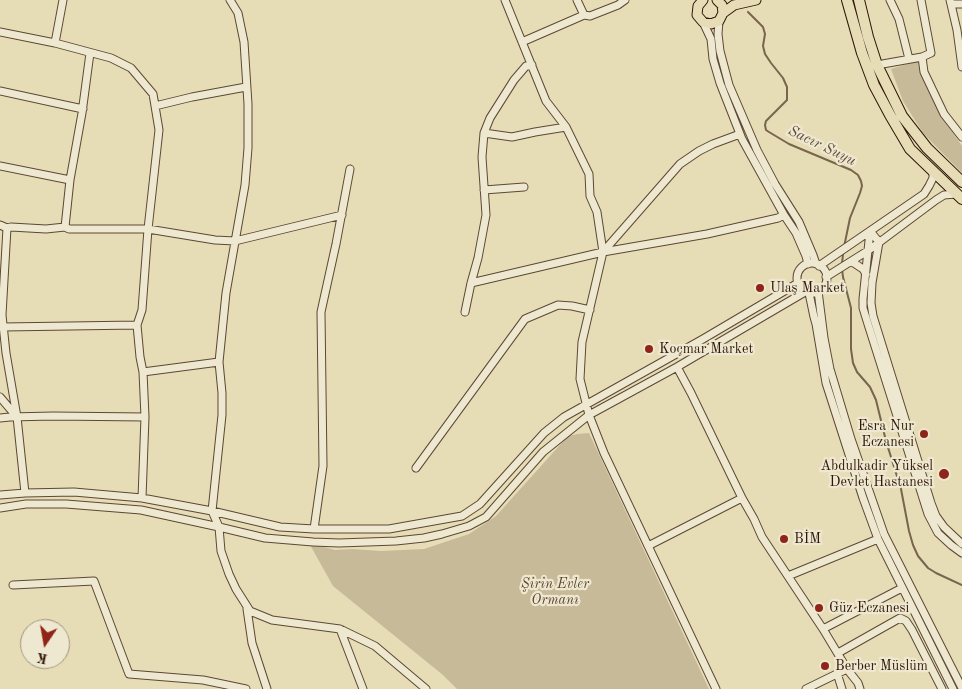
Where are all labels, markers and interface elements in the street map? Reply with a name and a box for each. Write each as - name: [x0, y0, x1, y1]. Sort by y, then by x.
- water label: Sacır Suyu: [785, 122, 859, 170]
- place label: Ulaş Market: [770, 280, 845, 296]
- marker: Ulaş Market: [754, 282, 766, 294]
- place label: Koçmar Market: [659, 341, 753, 357]
- marker: Koçmar Market: [643, 343, 655, 355]
- place label: Esra Nur Eczanesi: [858, 418, 914, 451]
- marker: Esra Nur Eczanesi: [918, 428, 930, 440]
- place label: Abdulkadir Yüksel Devlet Hastanesi: [820, 458, 933, 491]
- marker: Abdulkadir Yüksel Devlet Hastanesi: [937, 467, 951, 481]
- place label: BİM: [794, 531, 821, 547]
- marker: BİM: [778, 533, 790, 545]
- park label: Şirin Evler Ormanı: [521, 576, 589, 608]
- place label: Güz Eczanesi: [829, 600, 909, 616]
- marker: Güz Eczanesi: [813, 602, 825, 614]
- north arrow: [20, 619, 70, 669]
- text: K: [35, 650, 49, 666]
- place label: Berber Müslüm: [835, 658, 928, 674]
- marker: Berber Müslüm: [819, 660, 831, 672]

